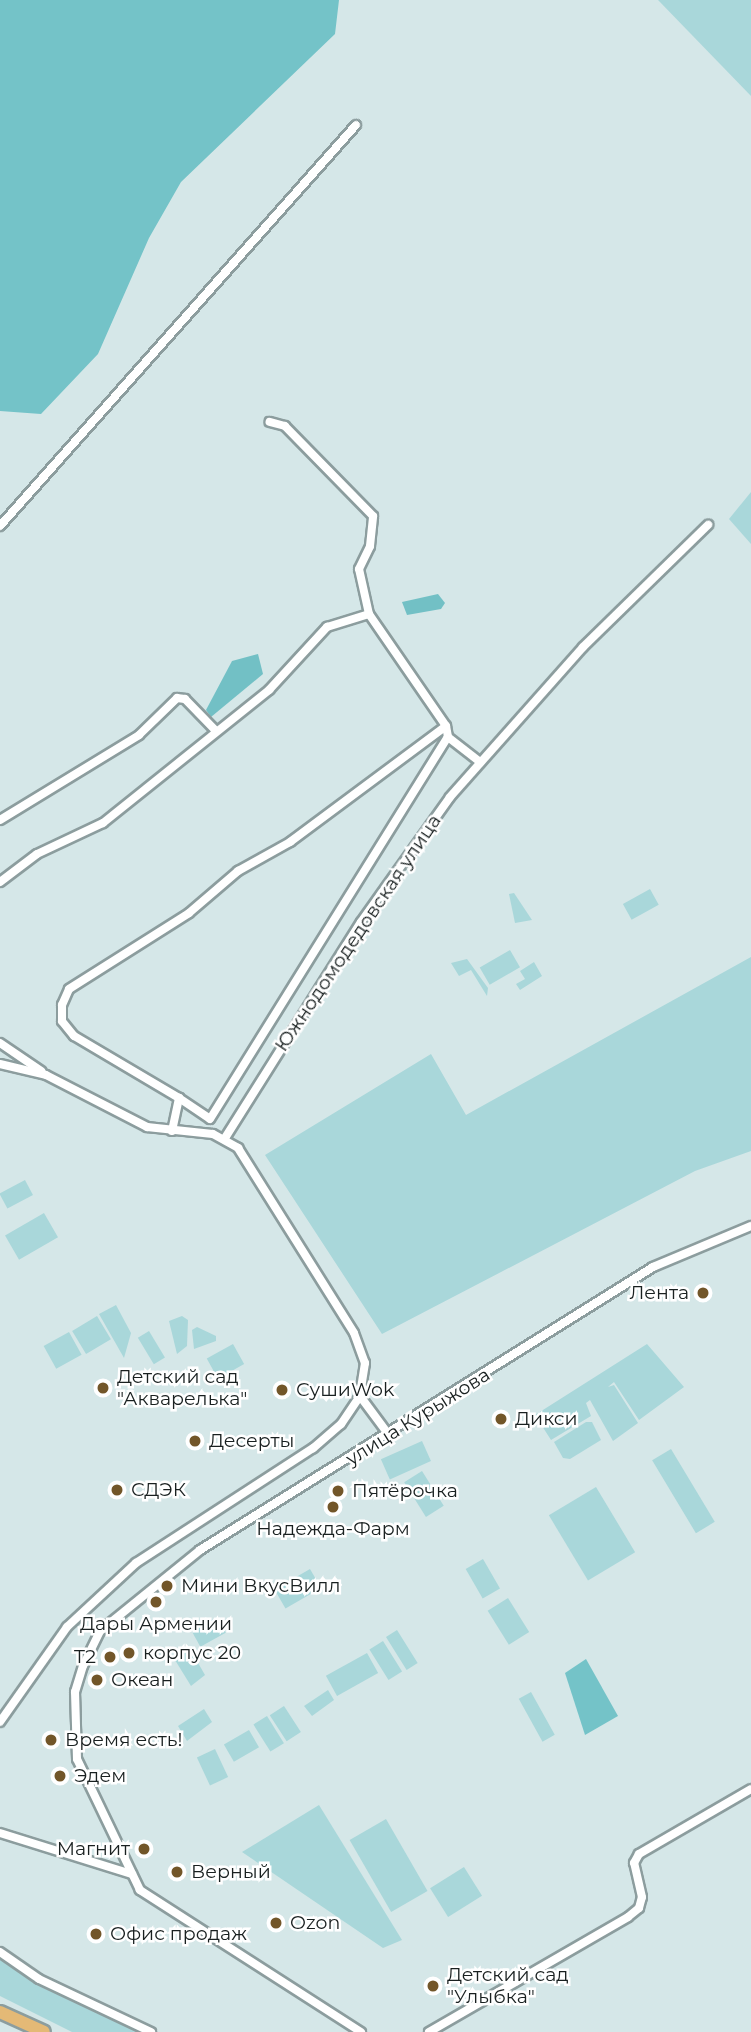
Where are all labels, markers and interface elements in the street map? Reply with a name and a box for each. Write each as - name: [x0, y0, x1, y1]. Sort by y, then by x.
- street label: Южнодомодедовская улица: [270, 810, 446, 1056]
- place label: Лента: [629, 1282, 689, 1304]
- marker: Лента: [695, 1285, 711, 1301]
- street label: улица Курыжова: [342, 1363, 494, 1471]
- place label: Детский сад "Акварелька": [117, 1366, 247, 1410]
- place label: СушиWok: [296, 1379, 394, 1401]
- marker: Детский сад "Акварелька": [95, 1380, 111, 1396]
- marker: СушиWok: [274, 1382, 290, 1398]
- place label: Дикси: [515, 1408, 578, 1430]
- marker: Дикси: [493, 1411, 509, 1427]
- place label: Десерты: [209, 1430, 294, 1452]
- marker: Десерты: [187, 1433, 203, 1449]
- place label: СДЭК: [131, 1479, 186, 1501]
- place label: Пятёрочка: [352, 1480, 458, 1502]
- marker: СДЭК: [109, 1482, 125, 1498]
- marker: Пятёрочка: [330, 1483, 346, 1499]
- marker: Надежда-Фарм: [325, 1499, 341, 1515]
- place label: Надежда-Фарм: [256, 1518, 410, 1540]
- place label: Мини ВкусВилл: [181, 1575, 340, 1597]
- marker: Мини ВкусВилл: [159, 1578, 175, 1594]
- marker: Дары Армении: [148, 1594, 164, 1610]
- place label: Дары Армении: [80, 1613, 232, 1635]
- place label: корпус 20: [143, 1642, 241, 1664]
- marker: корпус 20: [121, 1645, 137, 1661]
- place label: T2: [74, 1646, 96, 1668]
- marker: T2: [102, 1649, 118, 1665]
- place label: Океан: [111, 1669, 173, 1691]
- marker: Океан: [89, 1672, 105, 1688]
- place label: Время есть!: [65, 1729, 182, 1751]
- marker: Время есть!: [43, 1732, 59, 1748]
- place label: Эдем: [74, 1765, 126, 1787]
- marker: Эдем: [52, 1768, 68, 1784]
- place label: Магнит: [57, 1838, 130, 1860]
- marker: Магнит: [136, 1841, 152, 1857]
- place label: Верный: [191, 1861, 271, 1883]
- marker: Верный: [169, 1864, 185, 1880]
- place label: Ozon: [290, 1912, 340, 1934]
- marker: Ozon: [268, 1915, 284, 1931]
- place label: Офис продаж: [110, 1923, 247, 1945]
- marker: Офис продаж: [88, 1926, 104, 1942]
- place label: Детский сад "Улыбка": [447, 1964, 569, 2008]
- marker: Детский сад "Улыбка": [425, 1978, 441, 1994]

